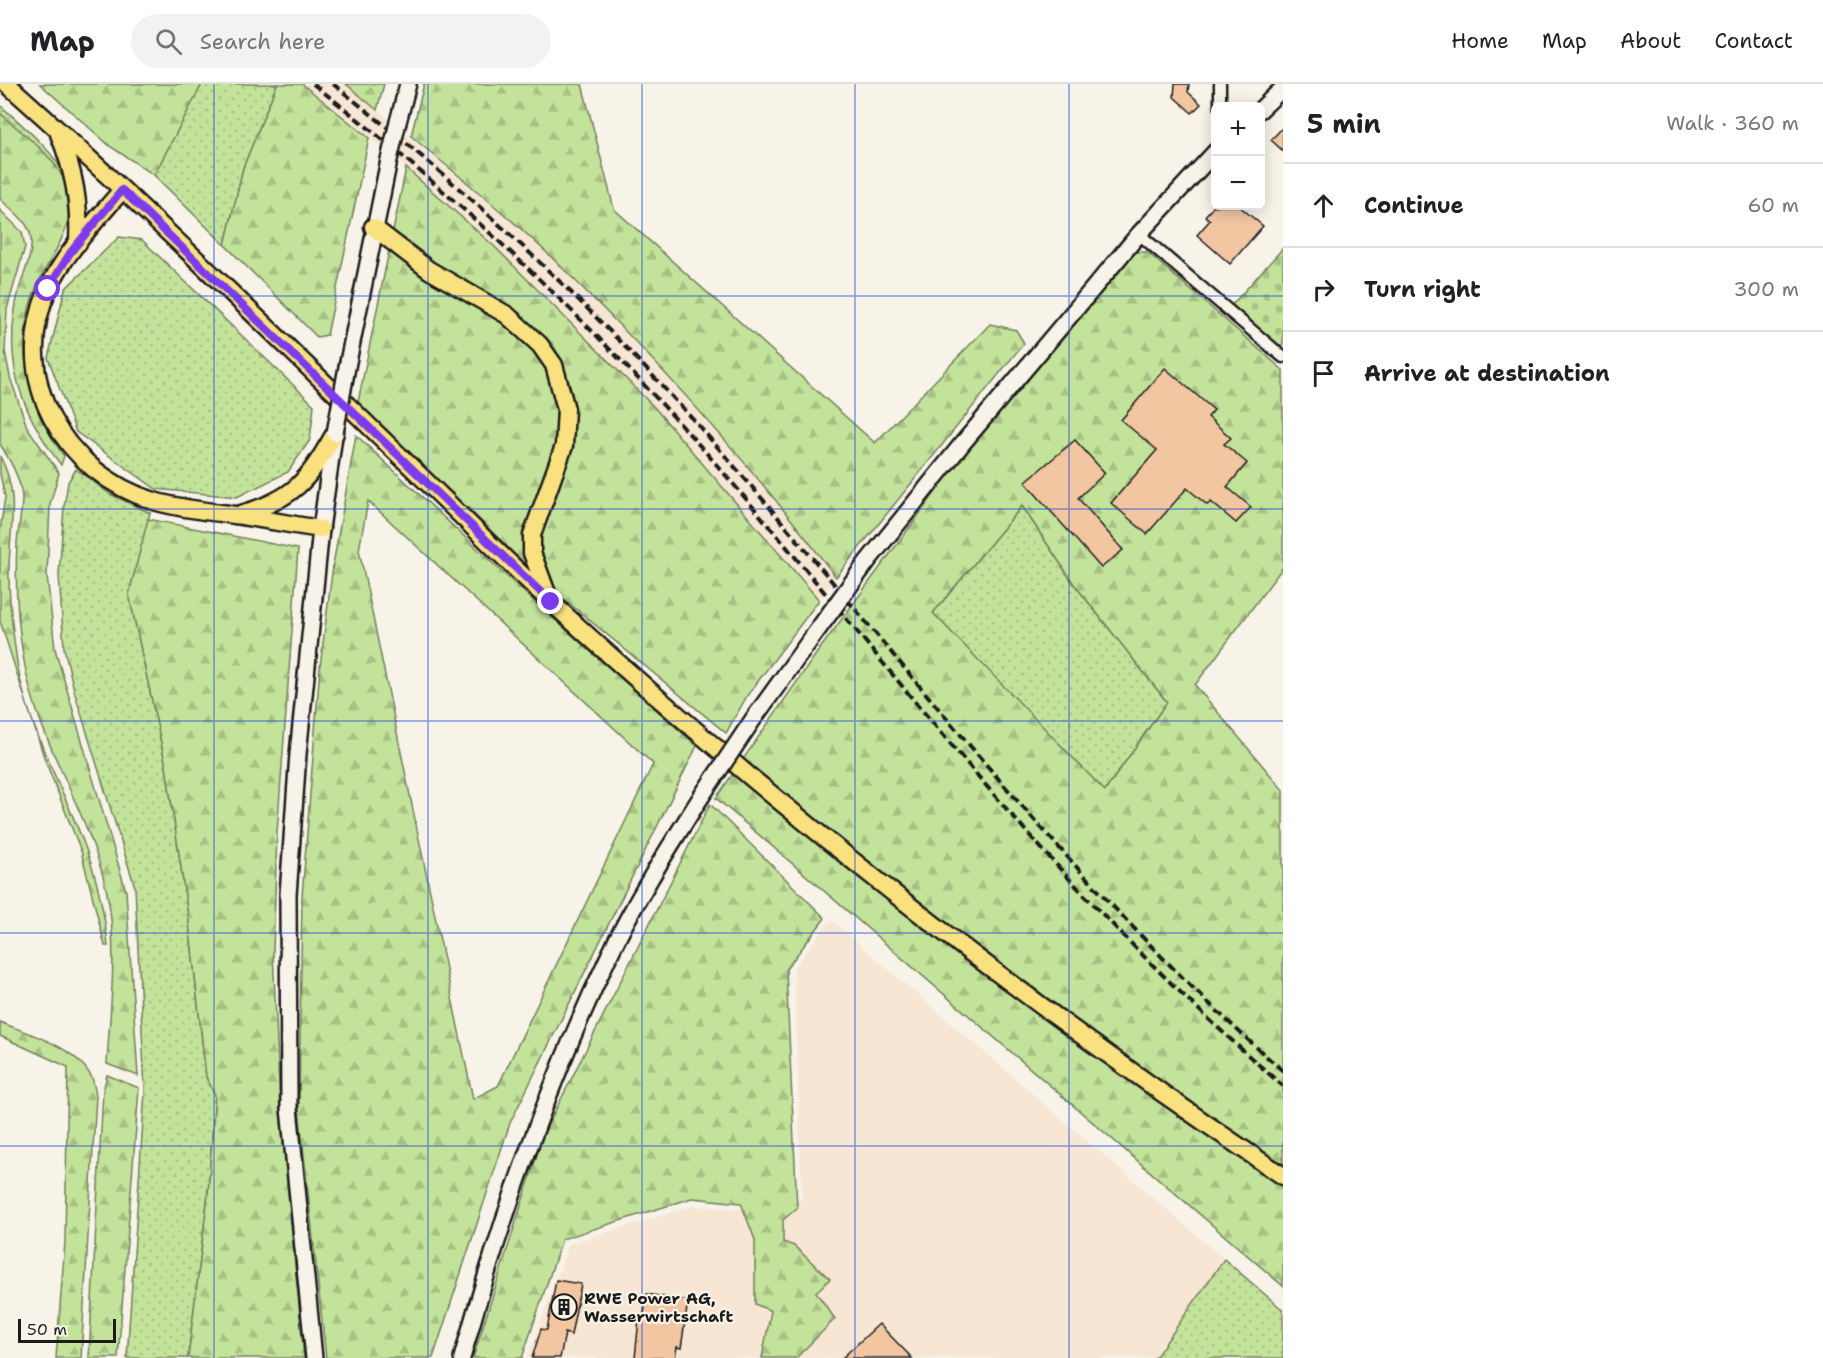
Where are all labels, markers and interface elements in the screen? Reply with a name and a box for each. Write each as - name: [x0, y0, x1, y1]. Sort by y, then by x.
- search box: [131, 14, 551, 68]
- text: Map: [30, 22, 95, 60]
- icon: search: [152, 25, 185, 58]
- text: Search here: [200, 27, 325, 56]
- text: Home: [1451, 27, 1509, 55]
- text: Map: [1542, 27, 1587, 55]
- text: About: [1620, 27, 1681, 55]
- text: Contact: [1714, 27, 1793, 55]
- map controls: [1211, 102, 1265, 210]
- button: +: [1211, 102, 1265, 156]
- text: 5 min: [1307, 106, 1381, 141]
- text: Walk · 360 m: [1666, 110, 1799, 136]
- button: −: [1211, 156, 1265, 210]
- icon: ahead: [1307, 189, 1340, 222]
- text: Continue: [1364, 191, 1464, 220]
- text: 60 m: [1747, 192, 1799, 218]
- icon: right: [1307, 273, 1340, 306]
- route start: [34, 275, 60, 301]
- text: Turn right: [1364, 275, 1481, 304]
- text: 300 m: [1733, 276, 1799, 302]
- icon: arrive: [1307, 357, 1340, 390]
- text: Arrive at destination: [1364, 359, 1610, 388]
- route end: [537, 588, 563, 614]
- place label: RWE Power AG, Wasserwirtschaft: [584, 1288, 734, 1327]
- building icon: RWE Power AG, Wasserwirtschaft: [549, 1292, 579, 1322]
- scale bar: [18, 1316, 116, 1344]
- text: 50 m: [27, 1319, 67, 1340]

